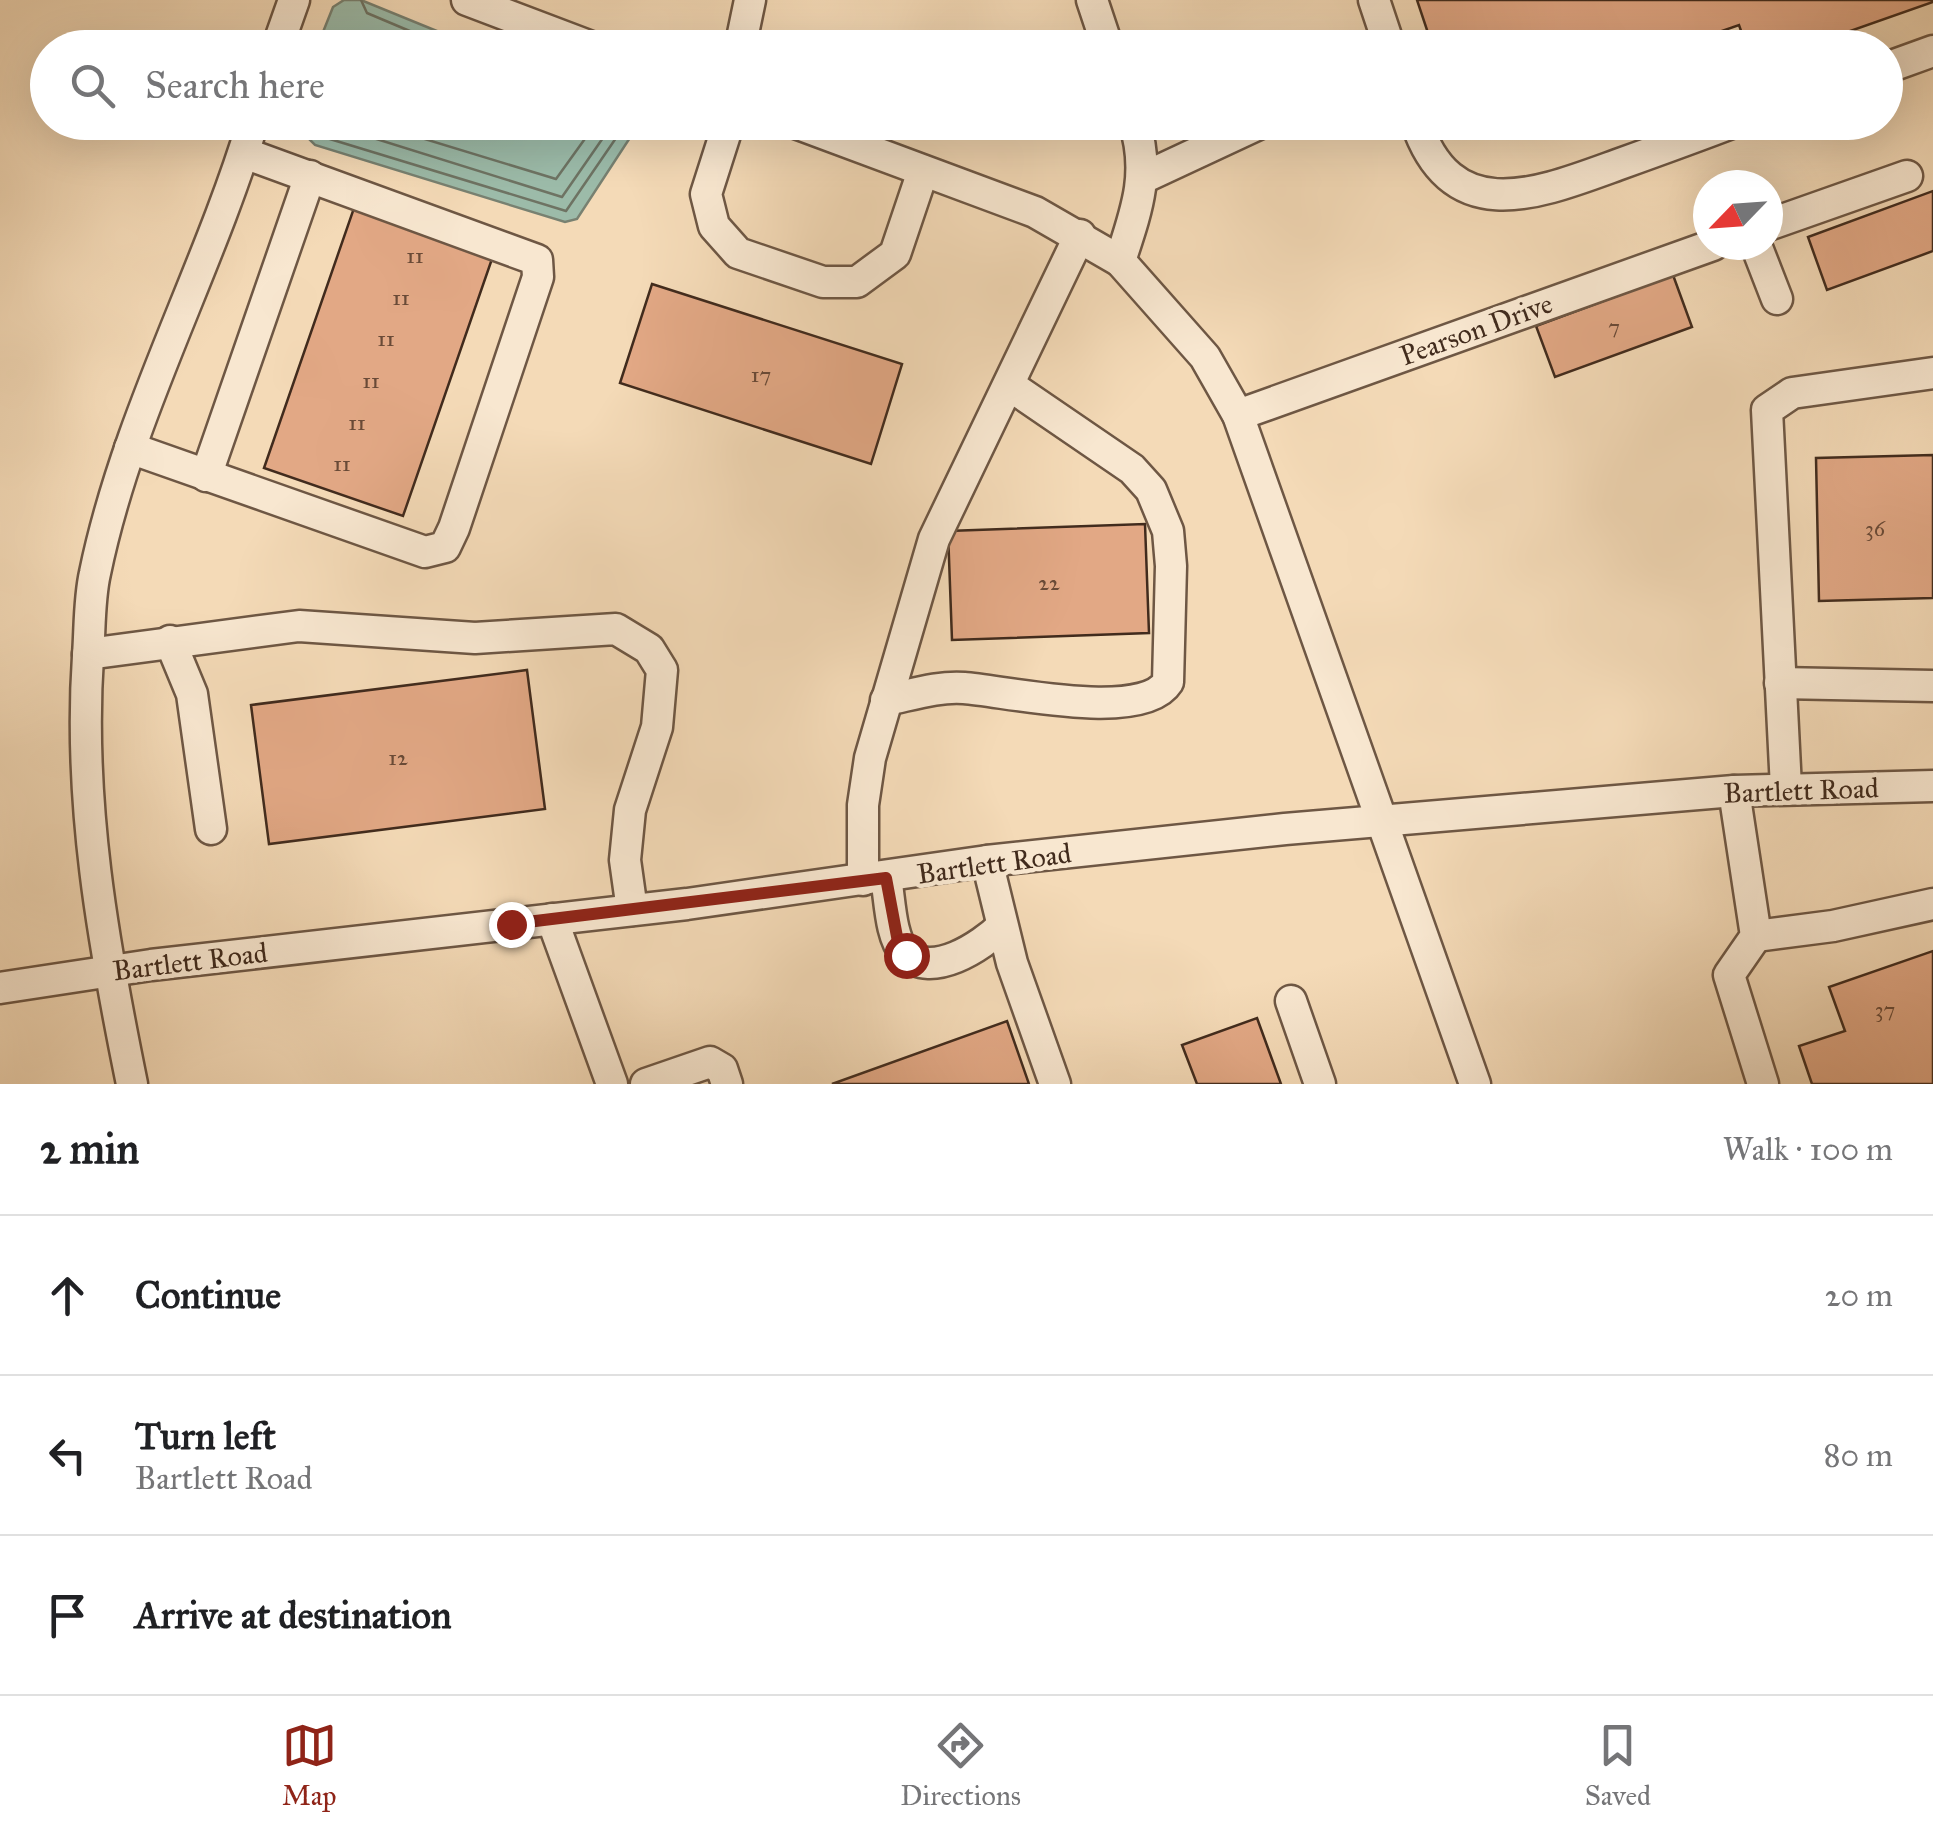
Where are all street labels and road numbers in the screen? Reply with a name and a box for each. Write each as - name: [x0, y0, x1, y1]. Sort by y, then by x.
- street label: Pearson Drive: [1395, 286, 1557, 373]
- street label: Bartlett Road: [1723, 770, 1879, 811]
- street label: Bartlett Road: [915, 835, 1073, 892]
- street label: Bartlett Road: [111, 935, 269, 988]

